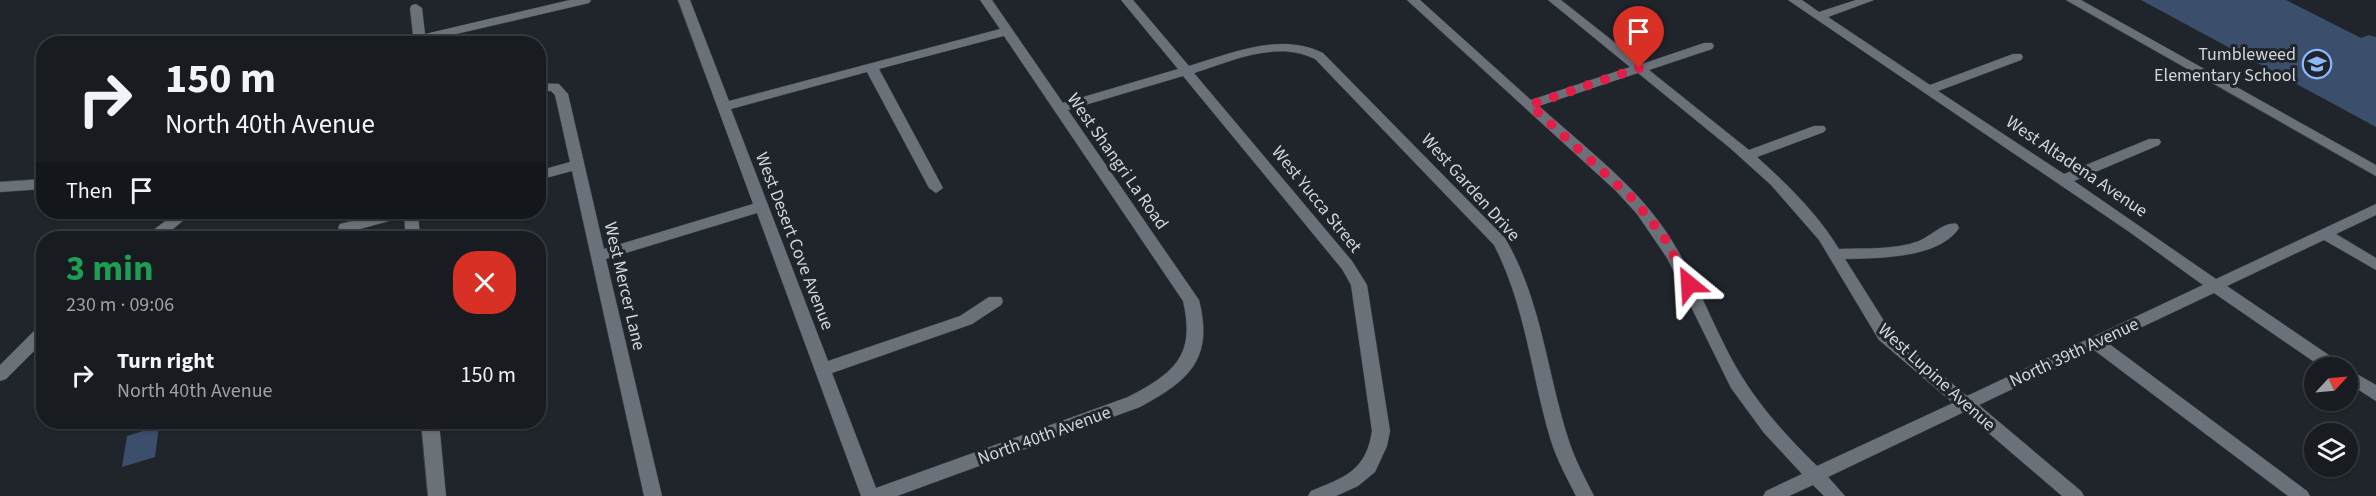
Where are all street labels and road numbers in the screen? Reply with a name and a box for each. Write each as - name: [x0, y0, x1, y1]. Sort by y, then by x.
- street label: West Shangri La Road: [1061, 88, 1174, 235]
- street label: West Altadena Avenue: [2001, 110, 2153, 223]
- street label: West Garden Drive: [1415, 128, 1526, 247]
- street label: West Yucca Street: [1266, 140, 1368, 258]
- street label: West Desert Cove Avenue: [749, 149, 840, 334]
- street label: West Mercer Lane: [598, 219, 651, 353]
- street label: North 39th Avenue: [2006, 312, 2143, 393]
- street label: West Lupine Avenue: [1872, 318, 2001, 437]
- street label: North 40th Avenue: [974, 400, 1114, 471]

